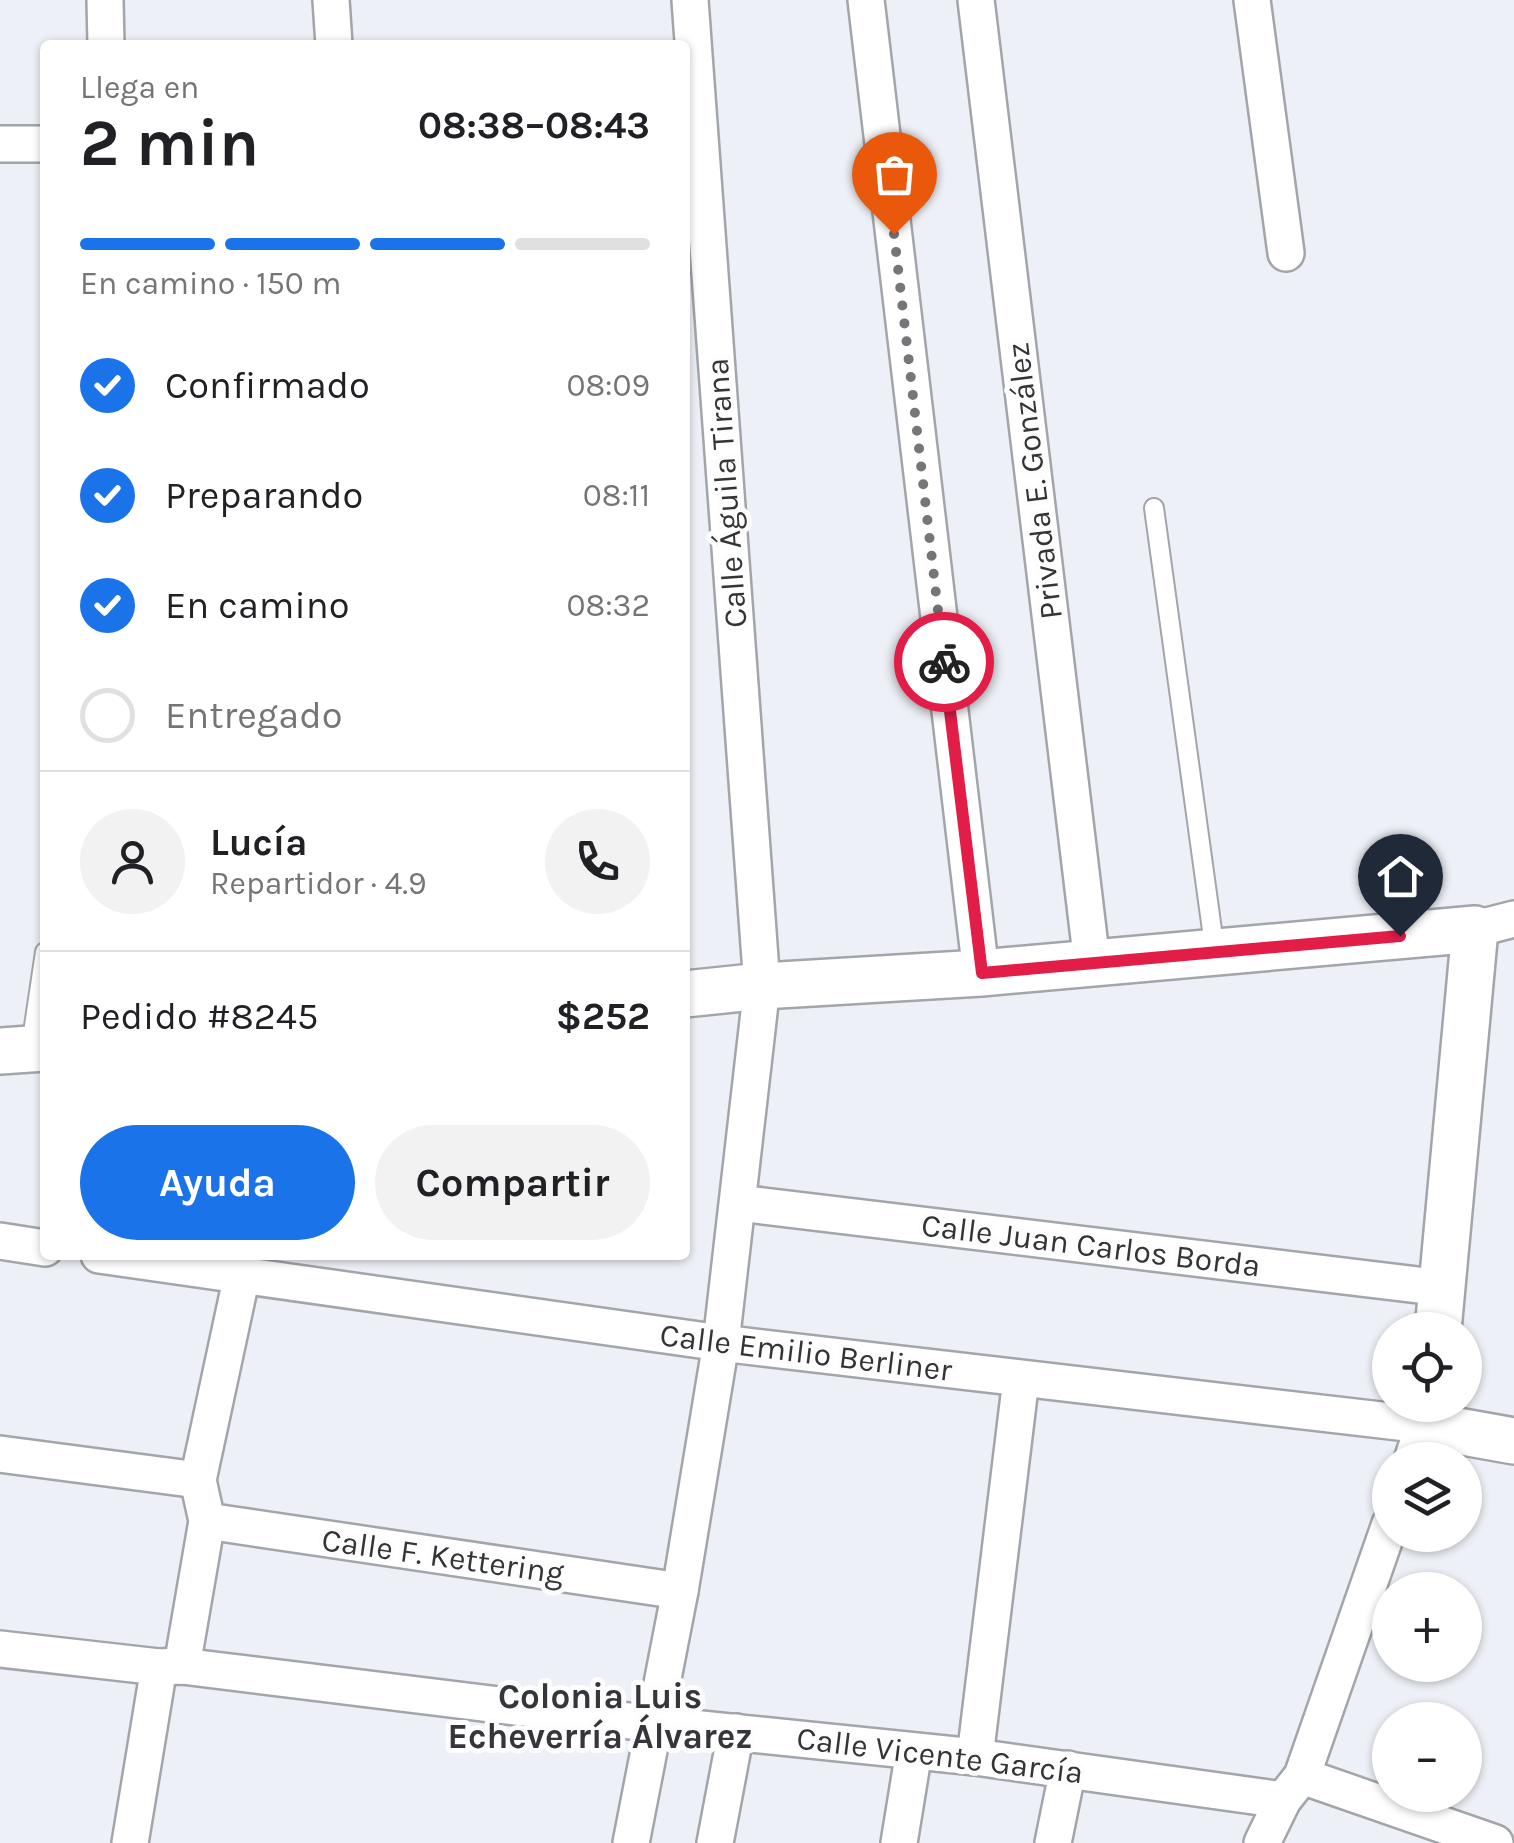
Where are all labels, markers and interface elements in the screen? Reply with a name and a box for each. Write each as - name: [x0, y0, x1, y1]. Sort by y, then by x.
- text: Llega en: [80, 69, 199, 106]
- text: 08:38–08:43: [418, 103, 650, 148]
- text: 2 min: [80, 105, 259, 181]
- pin: [852, 132, 937, 235]
- icon: bag: [867, 147, 922, 202]
- text: En camino · 150 m: [80, 265, 341, 302]
- street label: Privada E. González: [999, 340, 1070, 622]
- street label: Calle Águila Tirana: [697, 357, 754, 629]
- icon: check: [80, 358, 135, 413]
- text: Confirmado: [165, 363, 370, 408]
- text: 08:09: [566, 367, 650, 404]
- icon: check: [80, 468, 135, 523]
- text: Preparando: [165, 473, 363, 518]
- text: 08:11: [583, 477, 650, 514]
- icon: check: [80, 578, 135, 633]
- text: En camino: [165, 583, 349, 628]
- text: 08:32: [567, 587, 650, 624]
- courier: [894, 612, 994, 712]
- icon: bike: [917, 635, 972, 690]
- text: Entregado: [165, 693, 342, 738]
- button: person: [80, 809, 185, 914]
- button: phone: [545, 809, 650, 914]
- text: Lucía: [210, 820, 307, 865]
- pin: [1358, 834, 1443, 937]
- icon: home: [1373, 849, 1428, 904]
- text: Repartidor · 4.9: [210, 865, 427, 902]
- text: Pedido #8245: [80, 994, 319, 1039]
- text: $252: [556, 994, 650, 1039]
- button: Ayuda: [80, 1125, 355, 1240]
- button: Compartir: [375, 1125, 650, 1240]
- street label: Calle Juan Carlos Borda: [919, 1206, 1263, 1285]
- map controls: [1372, 1312, 1482, 1812]
- button: locate: [1372, 1312, 1482, 1422]
- street label: Calle Emilio Berliner: [658, 1316, 954, 1389]
- button: layers: [1372, 1442, 1482, 1552]
- street label: Calle F. Kettering: [319, 1521, 566, 1592]
- button: +: [1372, 1572, 1482, 1682]
- district label: Colonia Luis Echeverría Álvarez: [447, 1676, 753, 1757]
- button: −: [1372, 1702, 1482, 1812]
- street label: Calle Vicente García: [795, 1720, 1085, 1791]

